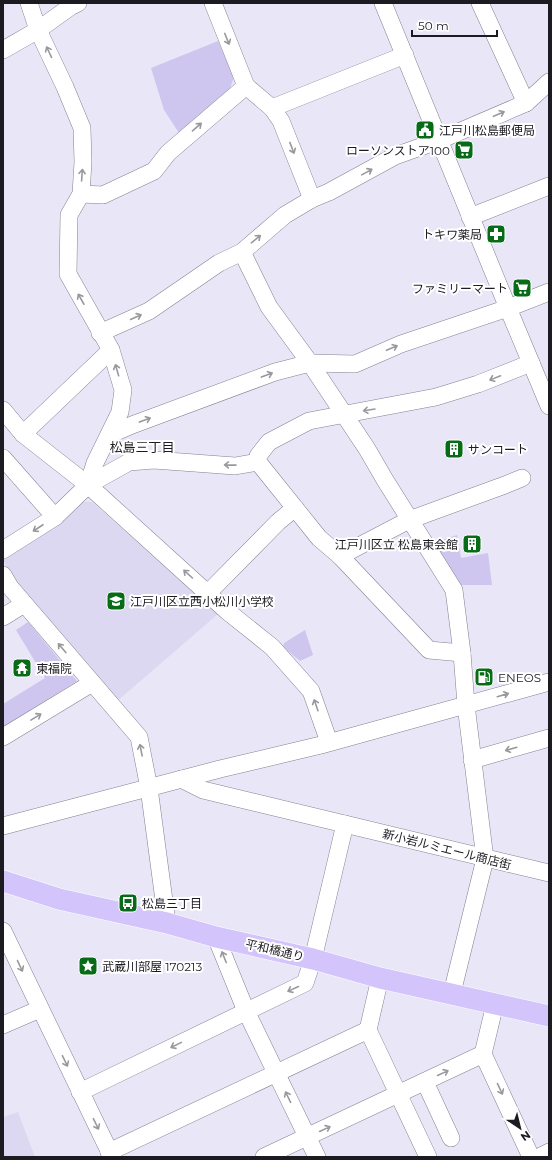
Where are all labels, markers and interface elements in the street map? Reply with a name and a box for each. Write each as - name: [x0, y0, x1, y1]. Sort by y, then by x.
- scale bar: [412, 12, 497, 38]
- text: 50 m: [418, 18, 449, 33]
- one-way arrow: [224, 33, 231, 45]
- one-way arrow: [45, 47, 52, 59]
- one-way arrow: [492, 110, 504, 118]
- public building icon: 江戸川松島郵便局: [414, 119, 436, 141]
- one-way arrow: [192, 123, 202, 132]
- place label: 江戸川松島郵便局: [439, 123, 535, 138]
- supermarket icon: ローソンストア100: [453, 139, 475, 161]
- one-way arrow: [289, 142, 297, 154]
- place label: ローソンストア100: [346, 143, 450, 158]
- one-way arrow: [361, 168, 373, 175]
- one-way arrow: [79, 169, 86, 182]
- pharmacy icon: トキワ薬局: [485, 223, 507, 245]
- place label: トキワ薬局: [422, 227, 482, 242]
- one-way arrow: [251, 235, 261, 244]
- supermarket icon: ファミリーマート: [511, 277, 533, 299]
- place label: ファミリーマート: [412, 281, 508, 296]
- one-way arrow: [77, 293, 85, 305]
- one-way arrow: [130, 313, 142, 320]
- one-way arrow: [385, 343, 397, 351]
- one-way arrow: [113, 363, 120, 376]
- one-way arrow: [260, 371, 272, 379]
- one-way arrow: [489, 374, 501, 382]
- one-way arrow: [363, 406, 376, 414]
- one-way arrow: [138, 416, 150, 424]
- building icon: サンコート: [443, 438, 465, 460]
- district label: 松島三丁目: [109, 439, 175, 455]
- place label: サンコート: [468, 442, 528, 457]
- one-way arrow: [224, 461, 237, 469]
- one-way arrow: [33, 524, 44, 532]
- building icon: 江戸川区立 松島東会館: [461, 533, 483, 555]
- place label: 江戸川区立 松島東会館: [335, 537, 458, 552]
- one-way arrow: [183, 570, 193, 579]
- school or university icon: 江戸川区立西小松川小学校: [105, 590, 127, 612]
- place label: 江戸川区立西小松川小学校: [130, 594, 274, 609]
- one-way arrow: [58, 643, 67, 654]
- temple icon: 東福院: [11, 657, 33, 679]
- place label: 東福院: [36, 661, 72, 676]
- fuel station icon: ENEOS: [473, 666, 495, 688]
- place label: ENEOS: [498, 670, 541, 685]
- one-way arrow: [496, 691, 509, 698]
- one-way arrow: [312, 700, 320, 712]
- one-way arrow: [30, 712, 42, 720]
- one-way arrow: [137, 744, 145, 757]
- one-way arrow: [505, 746, 518, 753]
- street label: 新小岩ルミエール商店街: [381, 826, 513, 872]
- bus stop icon: 松島三丁目: [117, 892, 139, 914]
- place label: 松島三丁目: [142, 896, 202, 911]
- street label: 平和橋通り: [244, 936, 306, 964]
- one-way arrow: [220, 951, 227, 963]
- place icon: 武蔵川部屋 170213: [77, 955, 99, 977]
- one-way arrow: [17, 959, 24, 971]
- place label: 武蔵川部屋 170213: [102, 959, 202, 974]
- one-way arrow: [287, 986, 299, 993]
- one-way arrow: [170, 1042, 182, 1049]
- one-way arrow: [62, 1055, 69, 1067]
- one-way arrow: [436, 1069, 448, 1076]
- one-way arrow: [497, 1083, 504, 1095]
- one-way arrow: [284, 1091, 291, 1103]
- north arrow: [500, 1108, 540, 1148]
- one-way arrow: [93, 1118, 100, 1130]
- one-way arrow: [319, 1125, 331, 1132]
- text: N: [518, 1128, 533, 1144]

